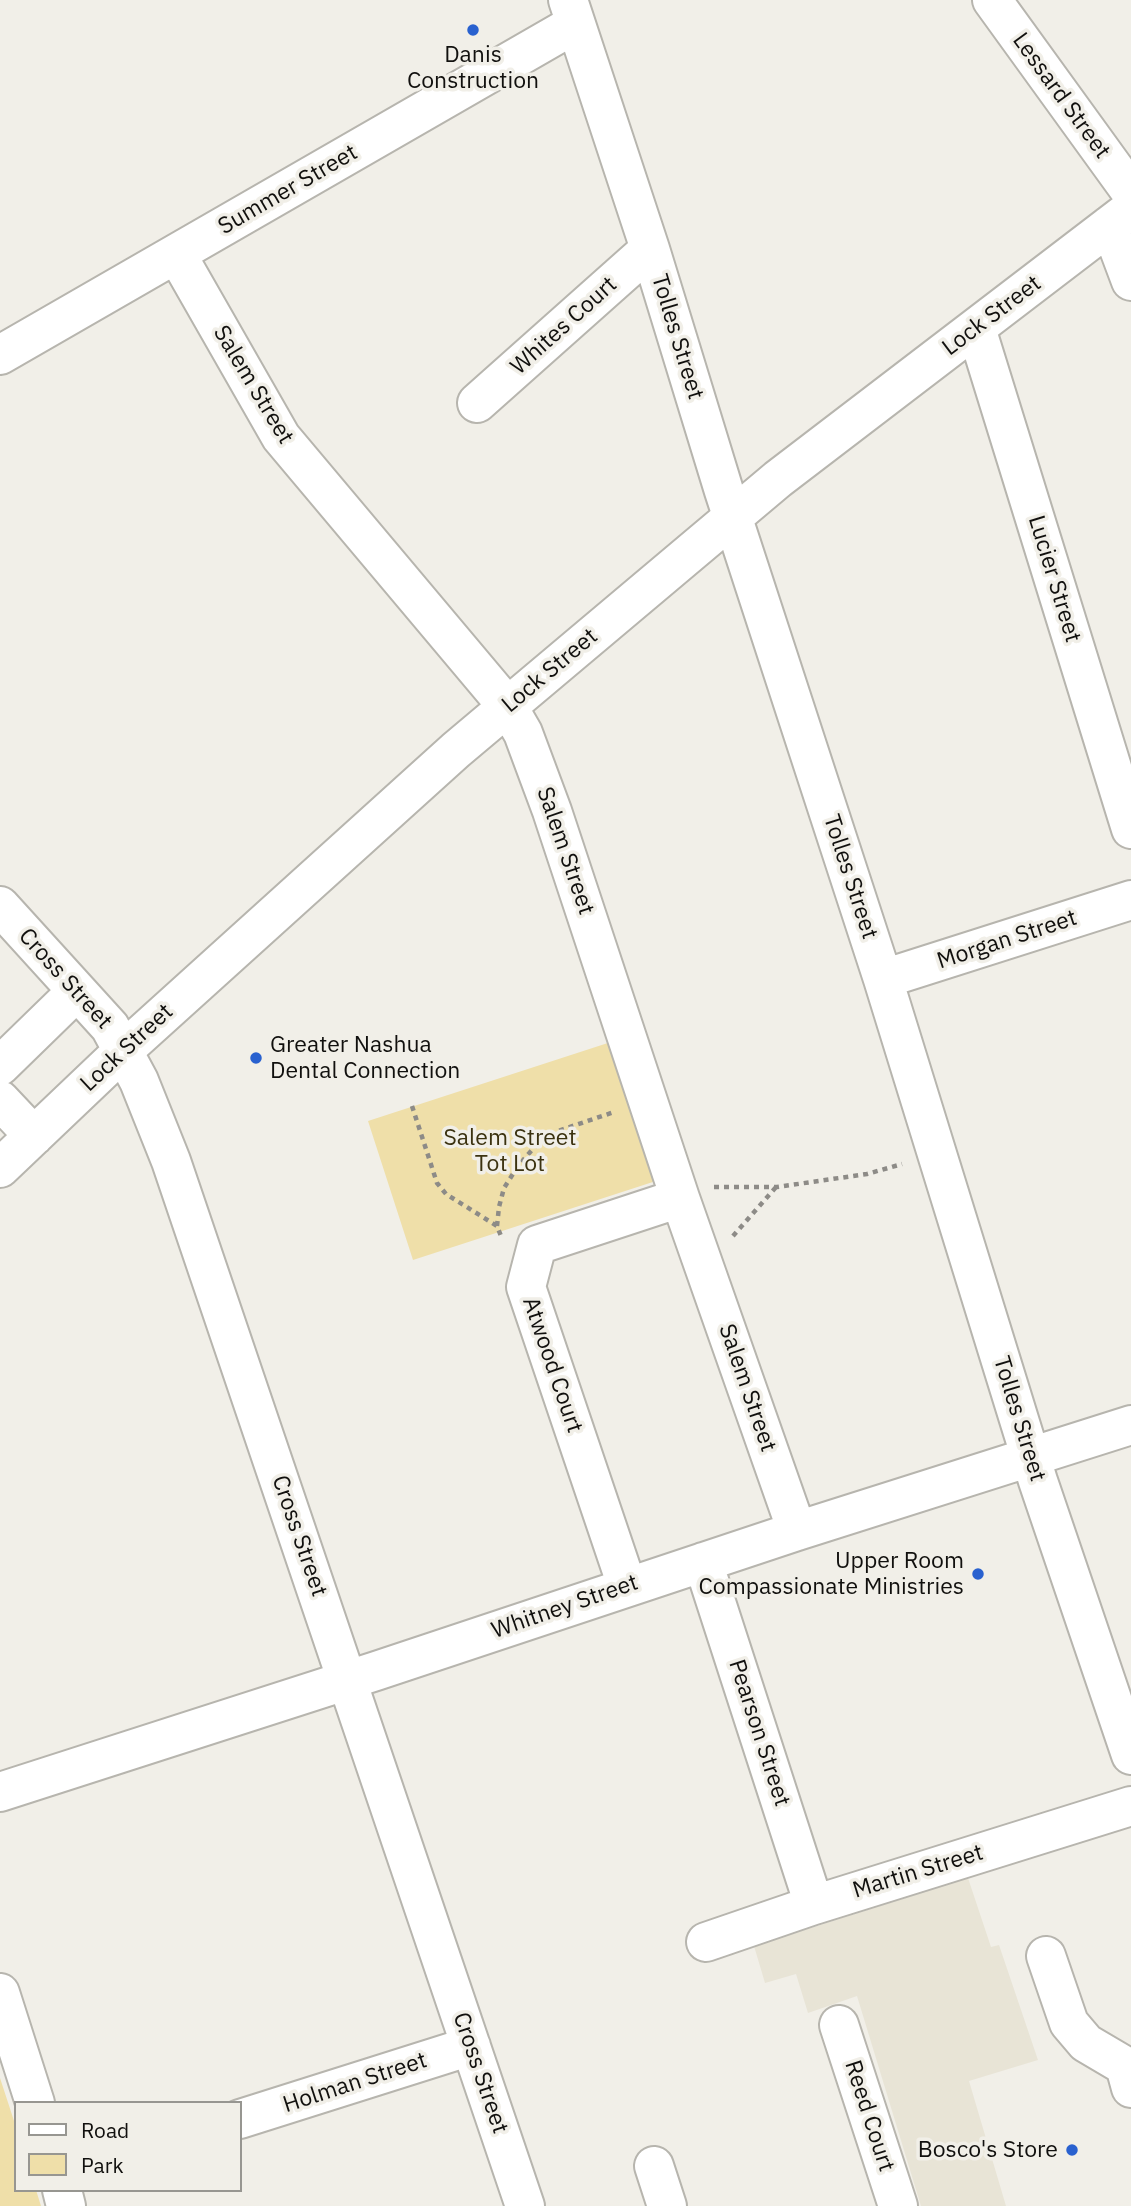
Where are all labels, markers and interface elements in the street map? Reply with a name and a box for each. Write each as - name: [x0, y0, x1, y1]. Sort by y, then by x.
- marker: Danis Construction: [465, 22, 481, 38]
- street label: Lessard Street: [1006, 28, 1116, 164]
- place label: Danis Construction: [407, 41, 539, 95]
- street label: Summer Street: [213, 139, 363, 241]
- street label: Lock Street: [937, 270, 1047, 362]
- street label: Whites Court: [505, 271, 623, 381]
- street label: Tolles Street: [645, 271, 709, 403]
- street label: Salem Street: [207, 321, 299, 449]
- street label: Lucier Street: [1022, 512, 1086, 646]
- street label: Lock Street: [497, 623, 603, 719]
- street label: Salem Street: [530, 784, 600, 918]
- street label: Tolles Street: [817, 811, 883, 943]
- street label: Morgan Street: [934, 904, 1080, 976]
- street label: Cross Street: [12, 923, 118, 1035]
- street label: Lock Street: [75, 998, 179, 1098]
- place label: Greater Nashua Dental Connection: [270, 1031, 460, 1085]
- marker: Greater Nashua Dental Connection: [248, 1050, 264, 1066]
- park label: Salem Street Tot Lot: [443, 1124, 577, 1178]
- street label: Atwood Court: [516, 1294, 588, 1436]
- street label: Salem Street: [712, 1321, 782, 1455]
- street label: Tolles Street: [987, 1353, 1051, 1485]
- street label: Cross Street: [265, 1472, 333, 1600]
- place label: Upper Room Compassionate Ministries: [698, 1547, 964, 1601]
- marker: Upper Room Compassionate Ministries: [970, 1566, 986, 1582]
- street label: Whitney Street: [488, 1569, 642, 1645]
- street label: Pearson Street: [722, 1656, 796, 1810]
- street label: Martin Street: [849, 1839, 987, 1905]
- street label: Cross Street: [446, 2009, 514, 2137]
- street label: Holman Street: [280, 2047, 430, 2119]
- street label: Reed Court: [838, 2057, 900, 2175]
- legend: [14, 2101, 242, 2192]
- text: Road: [81, 2116, 129, 2144]
- place label: Bosco's Store: [918, 2136, 1058, 2164]
- marker: Bosco's Store: [1064, 2142, 1080, 2158]
- text: Park: [81, 2151, 124, 2179]

